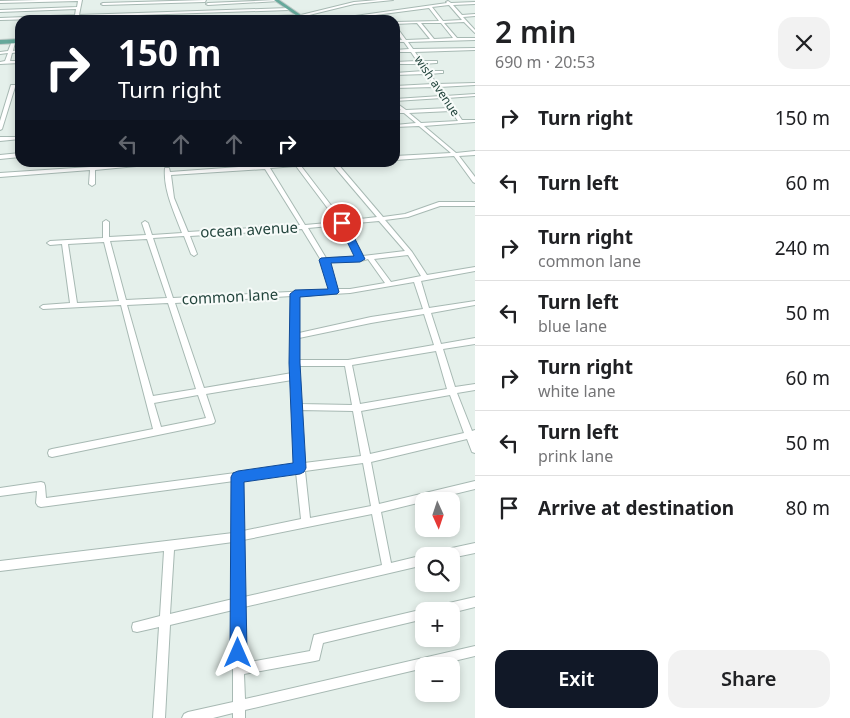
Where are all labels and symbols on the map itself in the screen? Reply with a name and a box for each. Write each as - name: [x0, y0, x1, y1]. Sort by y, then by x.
- street label: wish avenue: [411, 52, 464, 120]
- pin: [321, 202, 363, 244]
- street label: ocean avenue: [200, 216, 298, 242]
- street label: common lane: [181, 283, 279, 309]
- north arrow: [415, 492, 460, 538]
- position arrow: [211, 626, 263, 678]

